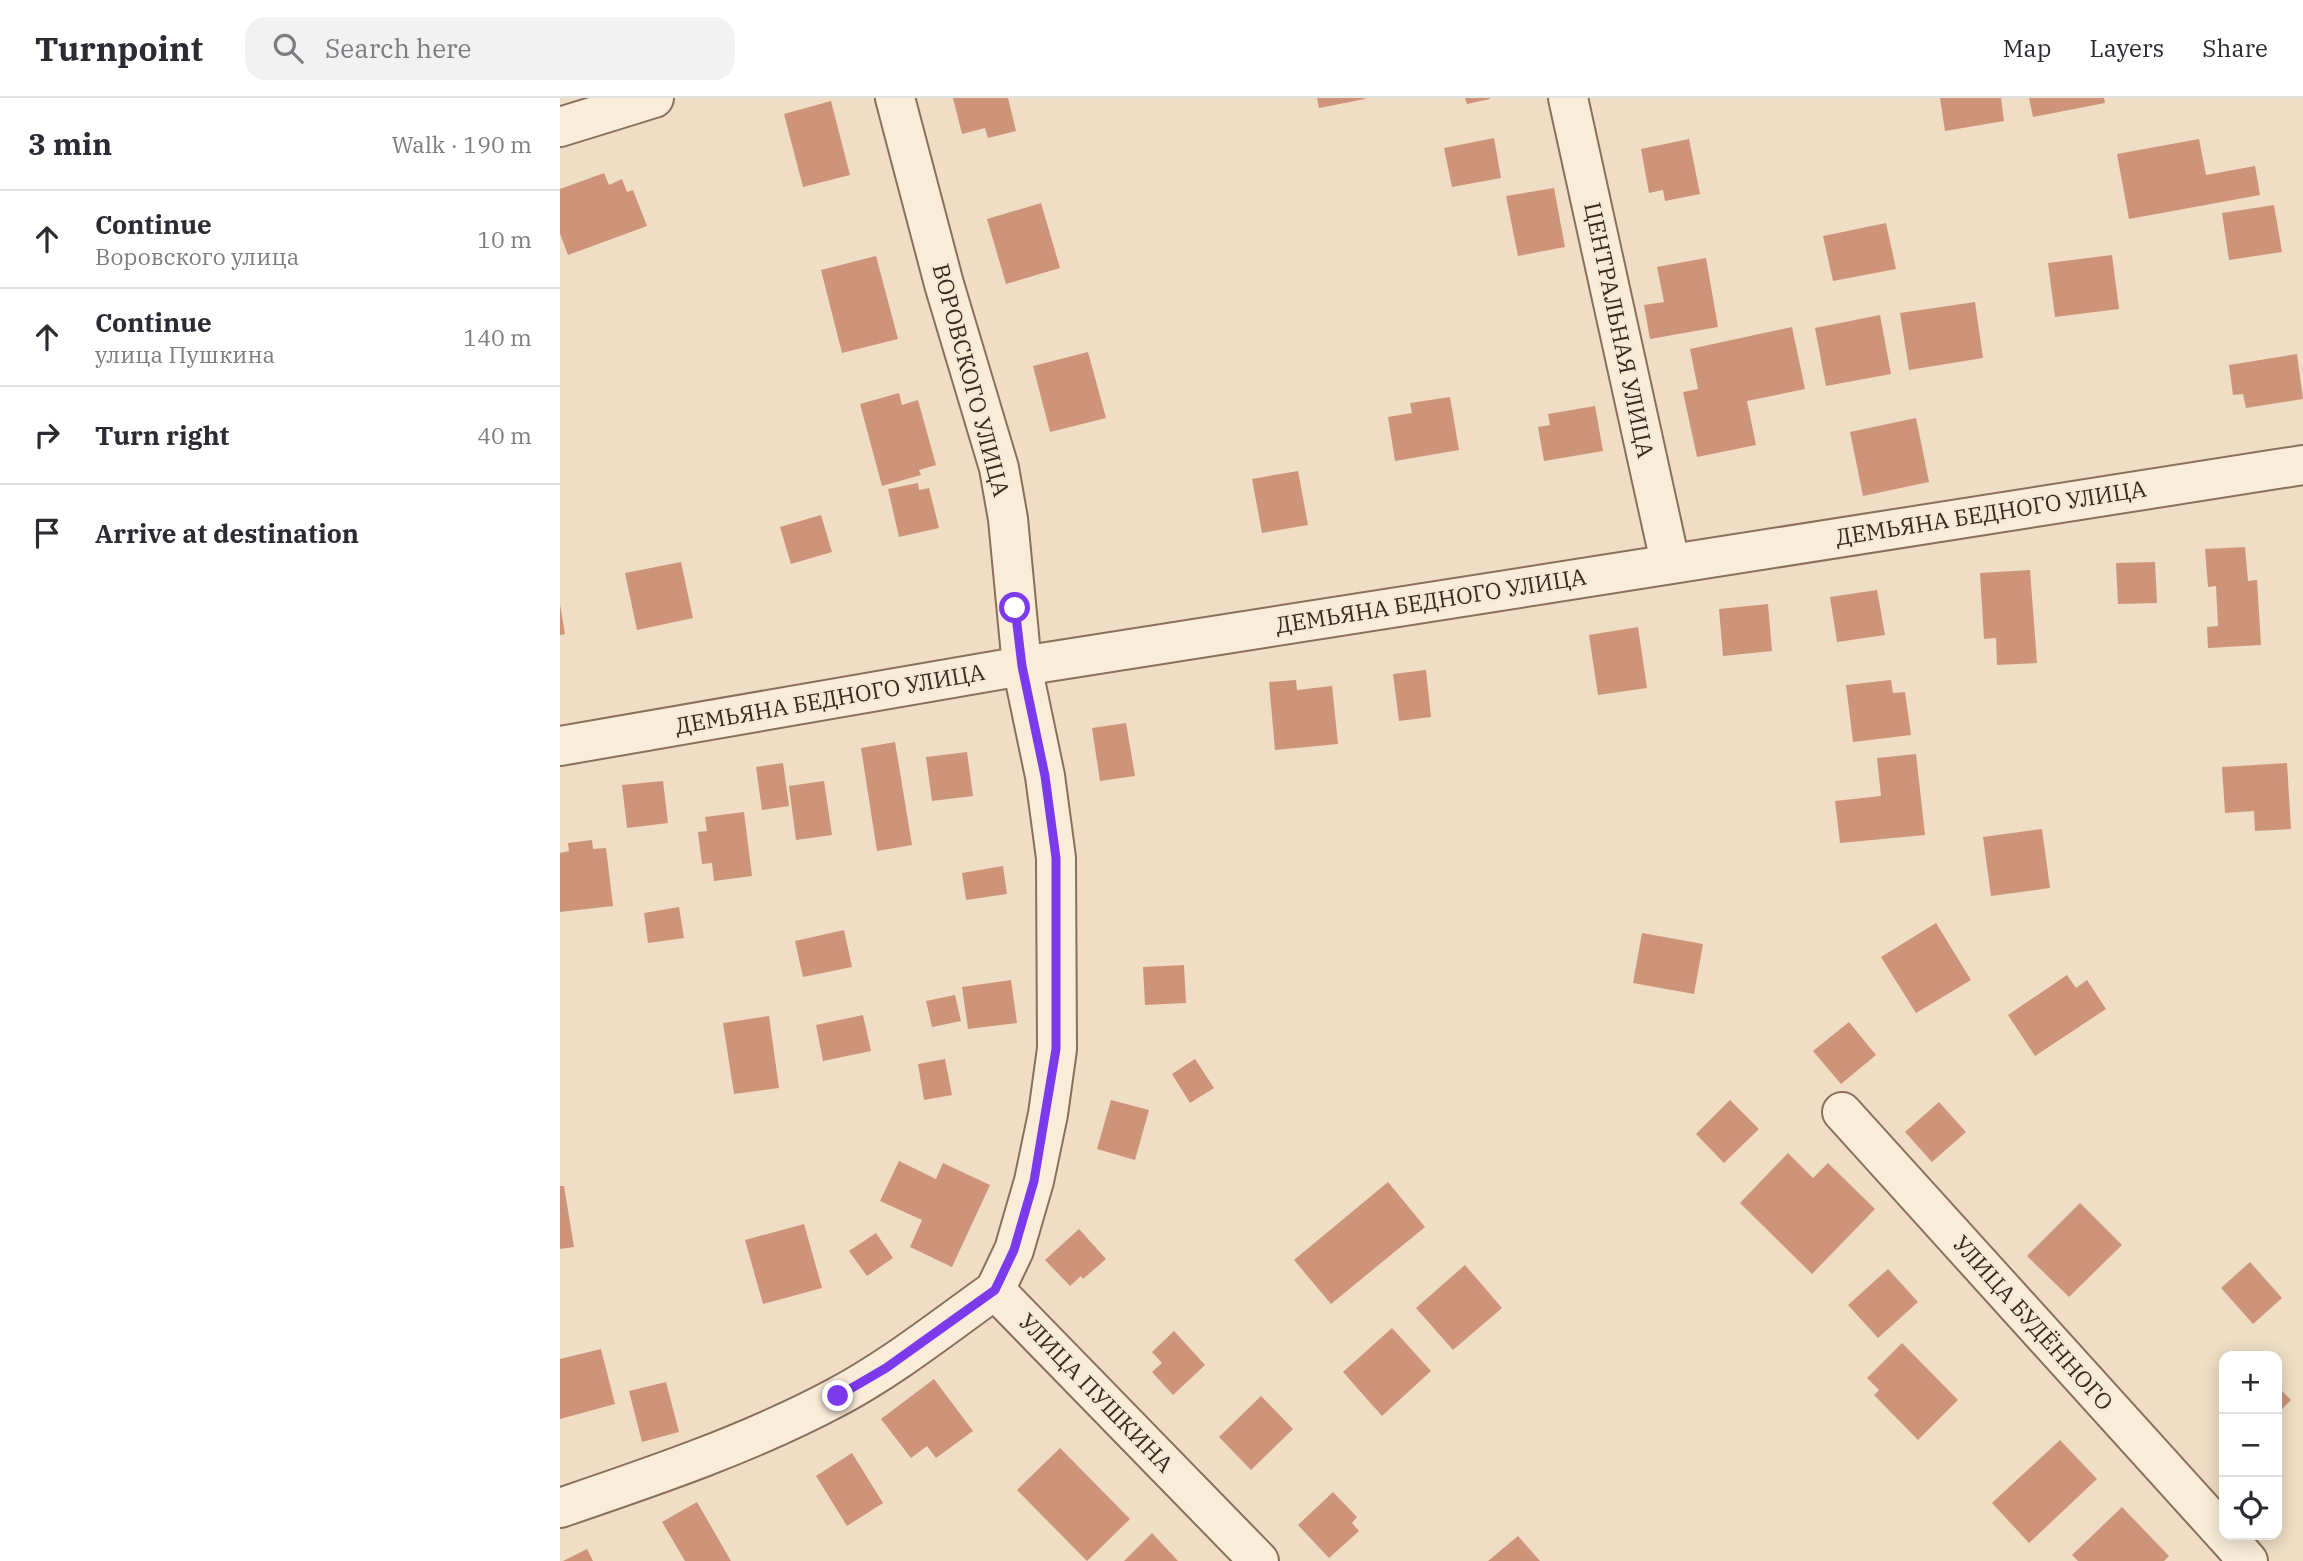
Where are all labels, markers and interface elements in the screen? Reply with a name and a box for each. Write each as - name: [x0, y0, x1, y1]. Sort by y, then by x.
- search box: [245, 17, 735, 80]
- text: Turnpoint: [35, 27, 203, 70]
- icon: search: [269, 29, 307, 67]
- text: Search here: [325, 31, 472, 65]
- text: Map: [2003, 32, 2051, 64]
- text: Layers: [2089, 32, 2164, 64]
- text: Share: [2202, 32, 2268, 64]
- text: 3 min: [28, 124, 112, 163]
- text: Walk · 190 m: [391, 129, 532, 159]
- street label: ЦЕНТРАЛЬНАЯ УЛИЦА: [1578, 199, 1662, 461]
- text: Continue: [95, 207, 212, 241]
- icon: ahead: [28, 220, 66, 258]
- text: 10 m: [477, 224, 532, 254]
- text: Воровского улица: [95, 241, 299, 271]
- street label: ВОРОВСКОГО УЛИЦА: [926, 260, 1018, 500]
- text: Continue: [95, 305, 212, 339]
- icon: ahead: [28, 318, 66, 356]
- text: 140 m: [463, 322, 532, 352]
- text: улица Пушкина: [95, 339, 275, 369]
- icon: right: [28, 416, 66, 454]
- text: Turn right: [95, 418, 229, 452]
- text: 40 m: [477, 420, 532, 450]
- street label: ДЕМЬЯНА БЕДНОГО УЛИЦА: [1833, 473, 2149, 551]
- icon: arrive: [28, 514, 66, 552]
- text: Arrive at destination: [95, 516, 359, 550]
- street label: ДЕМЬЯНА БЕДНОГО УЛИЦА: [1273, 561, 1589, 639]
- route start: [999, 592, 1030, 623]
- street label: ДЕМЬЯНА БЕДНОГО УЛИЦА: [673, 656, 987, 740]
- street label: УЛИЦА БУДЁННОГО: [1947, 1228, 2120, 1416]
- street label: УЛИЦА ПУШКИНА: [1013, 1306, 1181, 1478]
- map controls: [2219, 1351, 2282, 1540]
- button: +: [2219, 1351, 2282, 1414]
- route end: [822, 1380, 853, 1411]
- button: −: [2219, 1414, 2282, 1477]
- button: locate: [2219, 1477, 2282, 1540]

